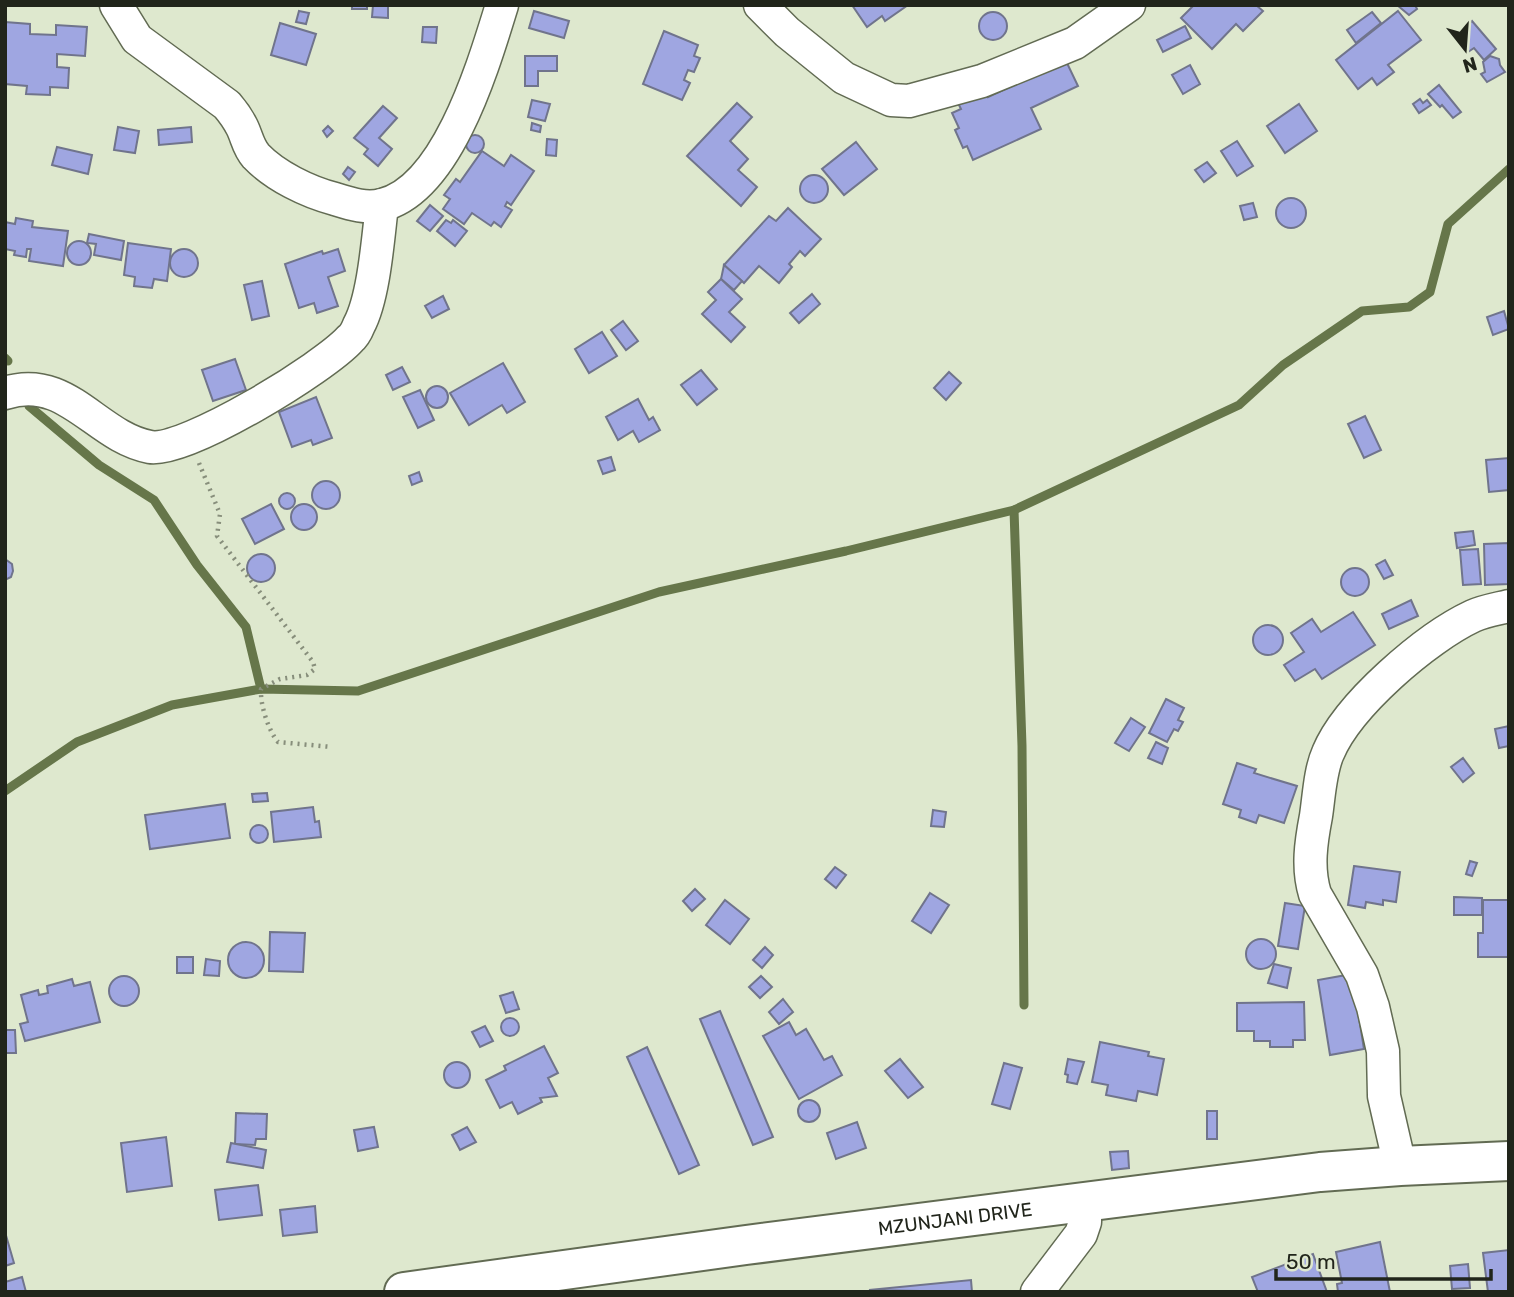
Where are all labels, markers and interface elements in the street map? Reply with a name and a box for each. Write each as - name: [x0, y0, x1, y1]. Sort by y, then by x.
- north arrow: [1430, 14, 1500, 84]
- text: N: [1460, 52, 1480, 78]
- street label: MZUNJANI DRIVE: [877, 1198, 1034, 1240]
- scale bar: [1276, 1238, 1491, 1282]
- text: 50 m: [1286, 1249, 1336, 1274]

